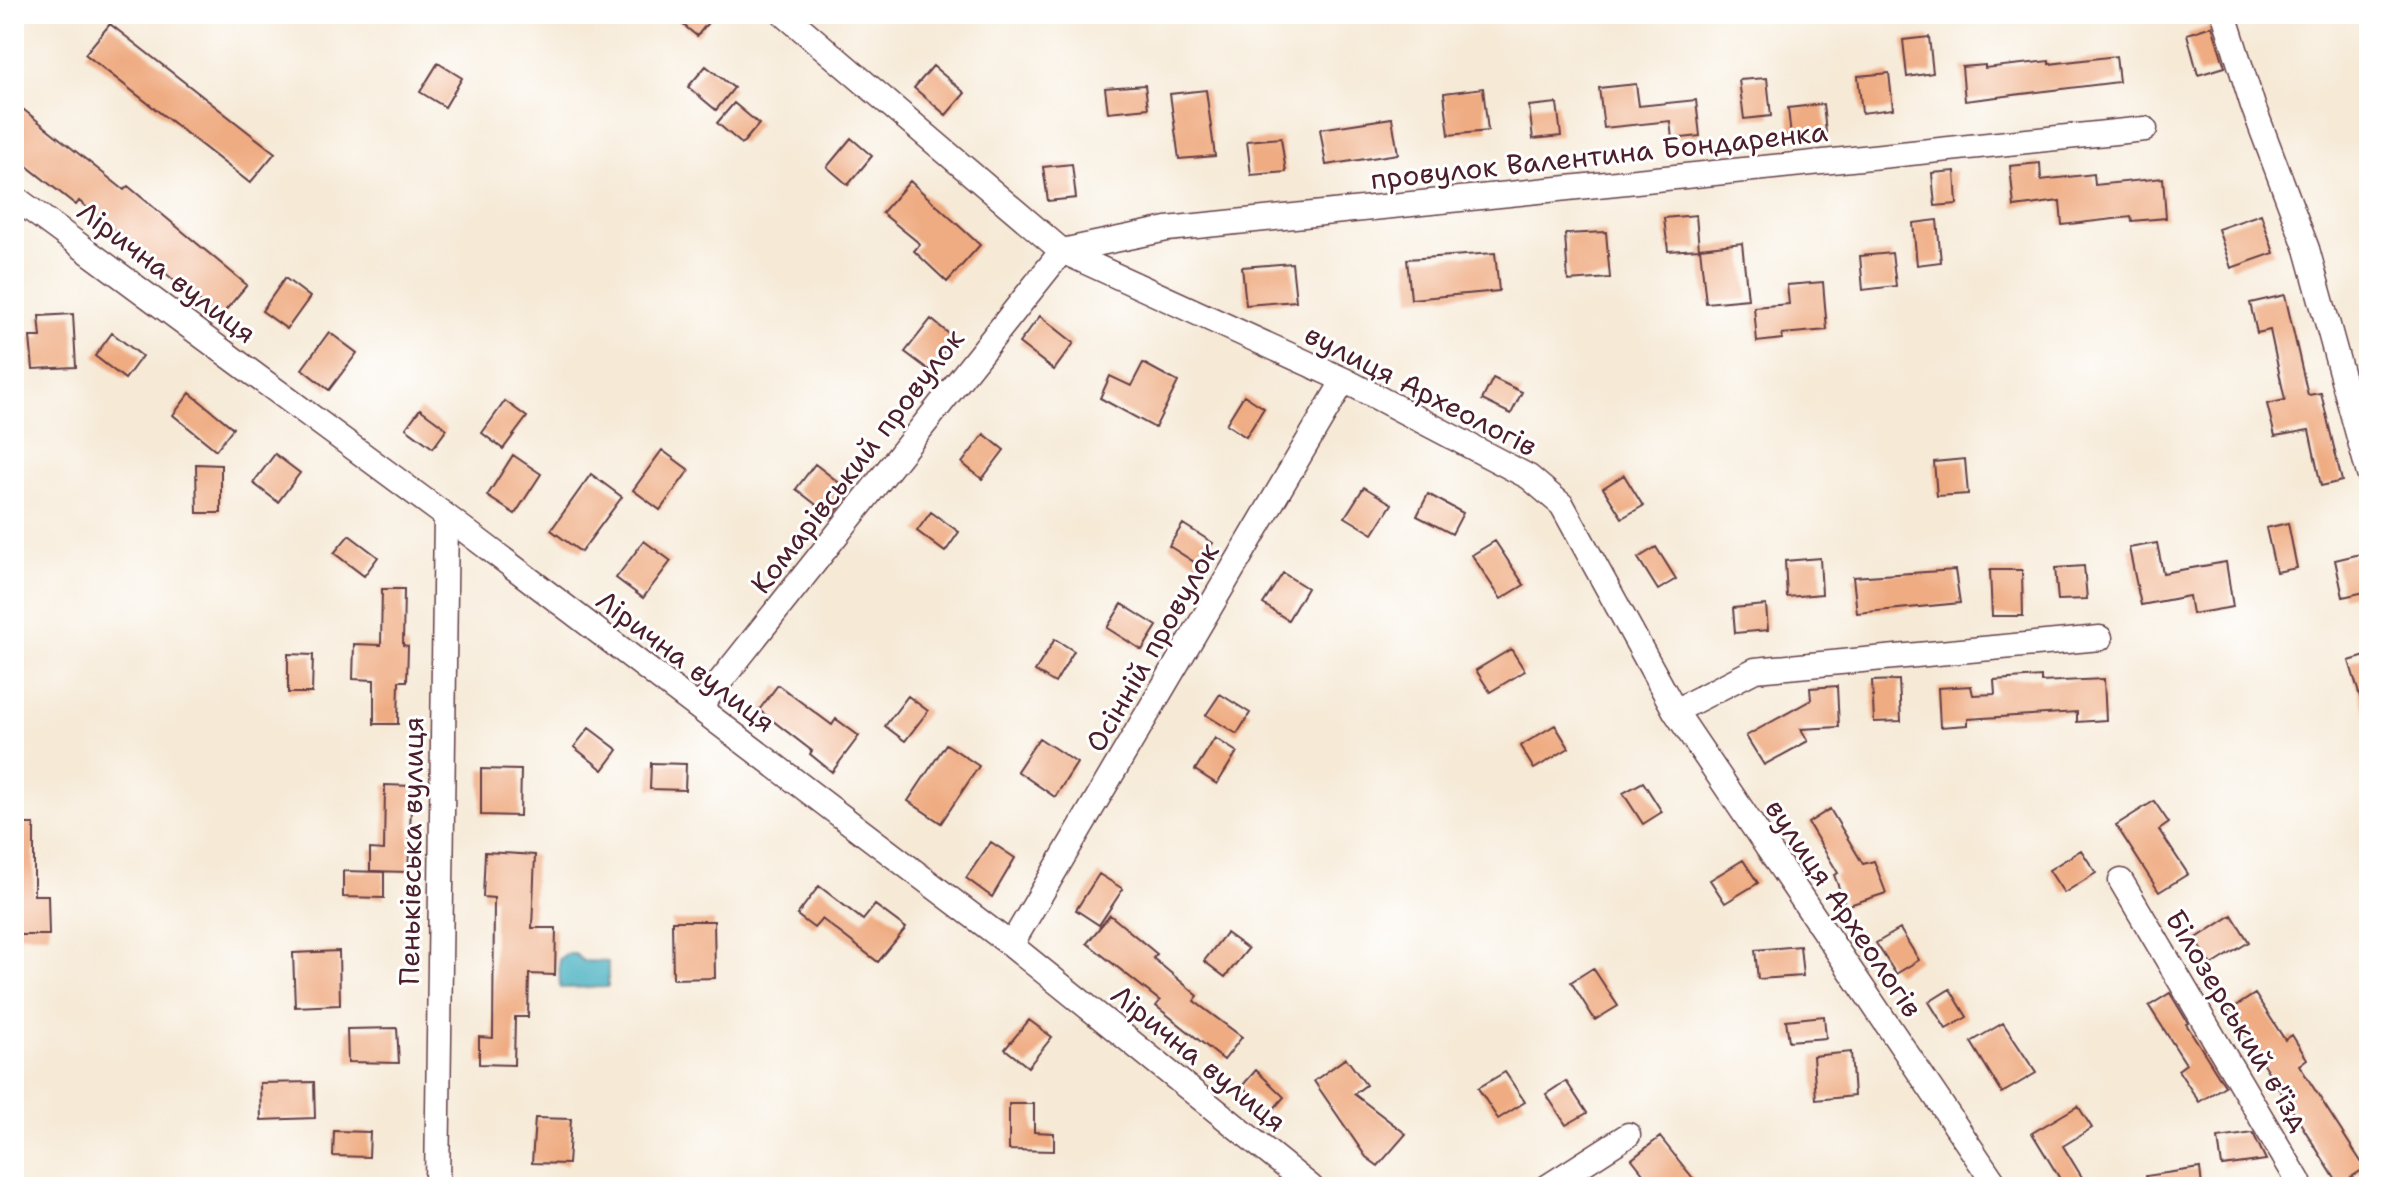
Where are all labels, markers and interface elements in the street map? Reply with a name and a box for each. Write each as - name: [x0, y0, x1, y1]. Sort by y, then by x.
- street label: провулок Валентина Бондаренка: [1368, 112, 1830, 198]
- street label: Лірична вулиця: [70, 192, 264, 352]
- street label: вулиця Археологів: [1298, 315, 1544, 465]
- street label: Комарівський провулок: [742, 321, 973, 601]
- street label: Осінній провулок: [1077, 535, 1228, 759]
- street label: Лірична вулиця: [589, 581, 783, 741]
- street label: Пеньківська вулиця: [390, 716, 432, 986]
- street label: вулиця Археологів: [1757, 791, 1931, 1025]
- street label: Білозерський в'їзд: [2157, 902, 2319, 1138]
- street label: Лірична вулиця: [1104, 976, 1294, 1140]

